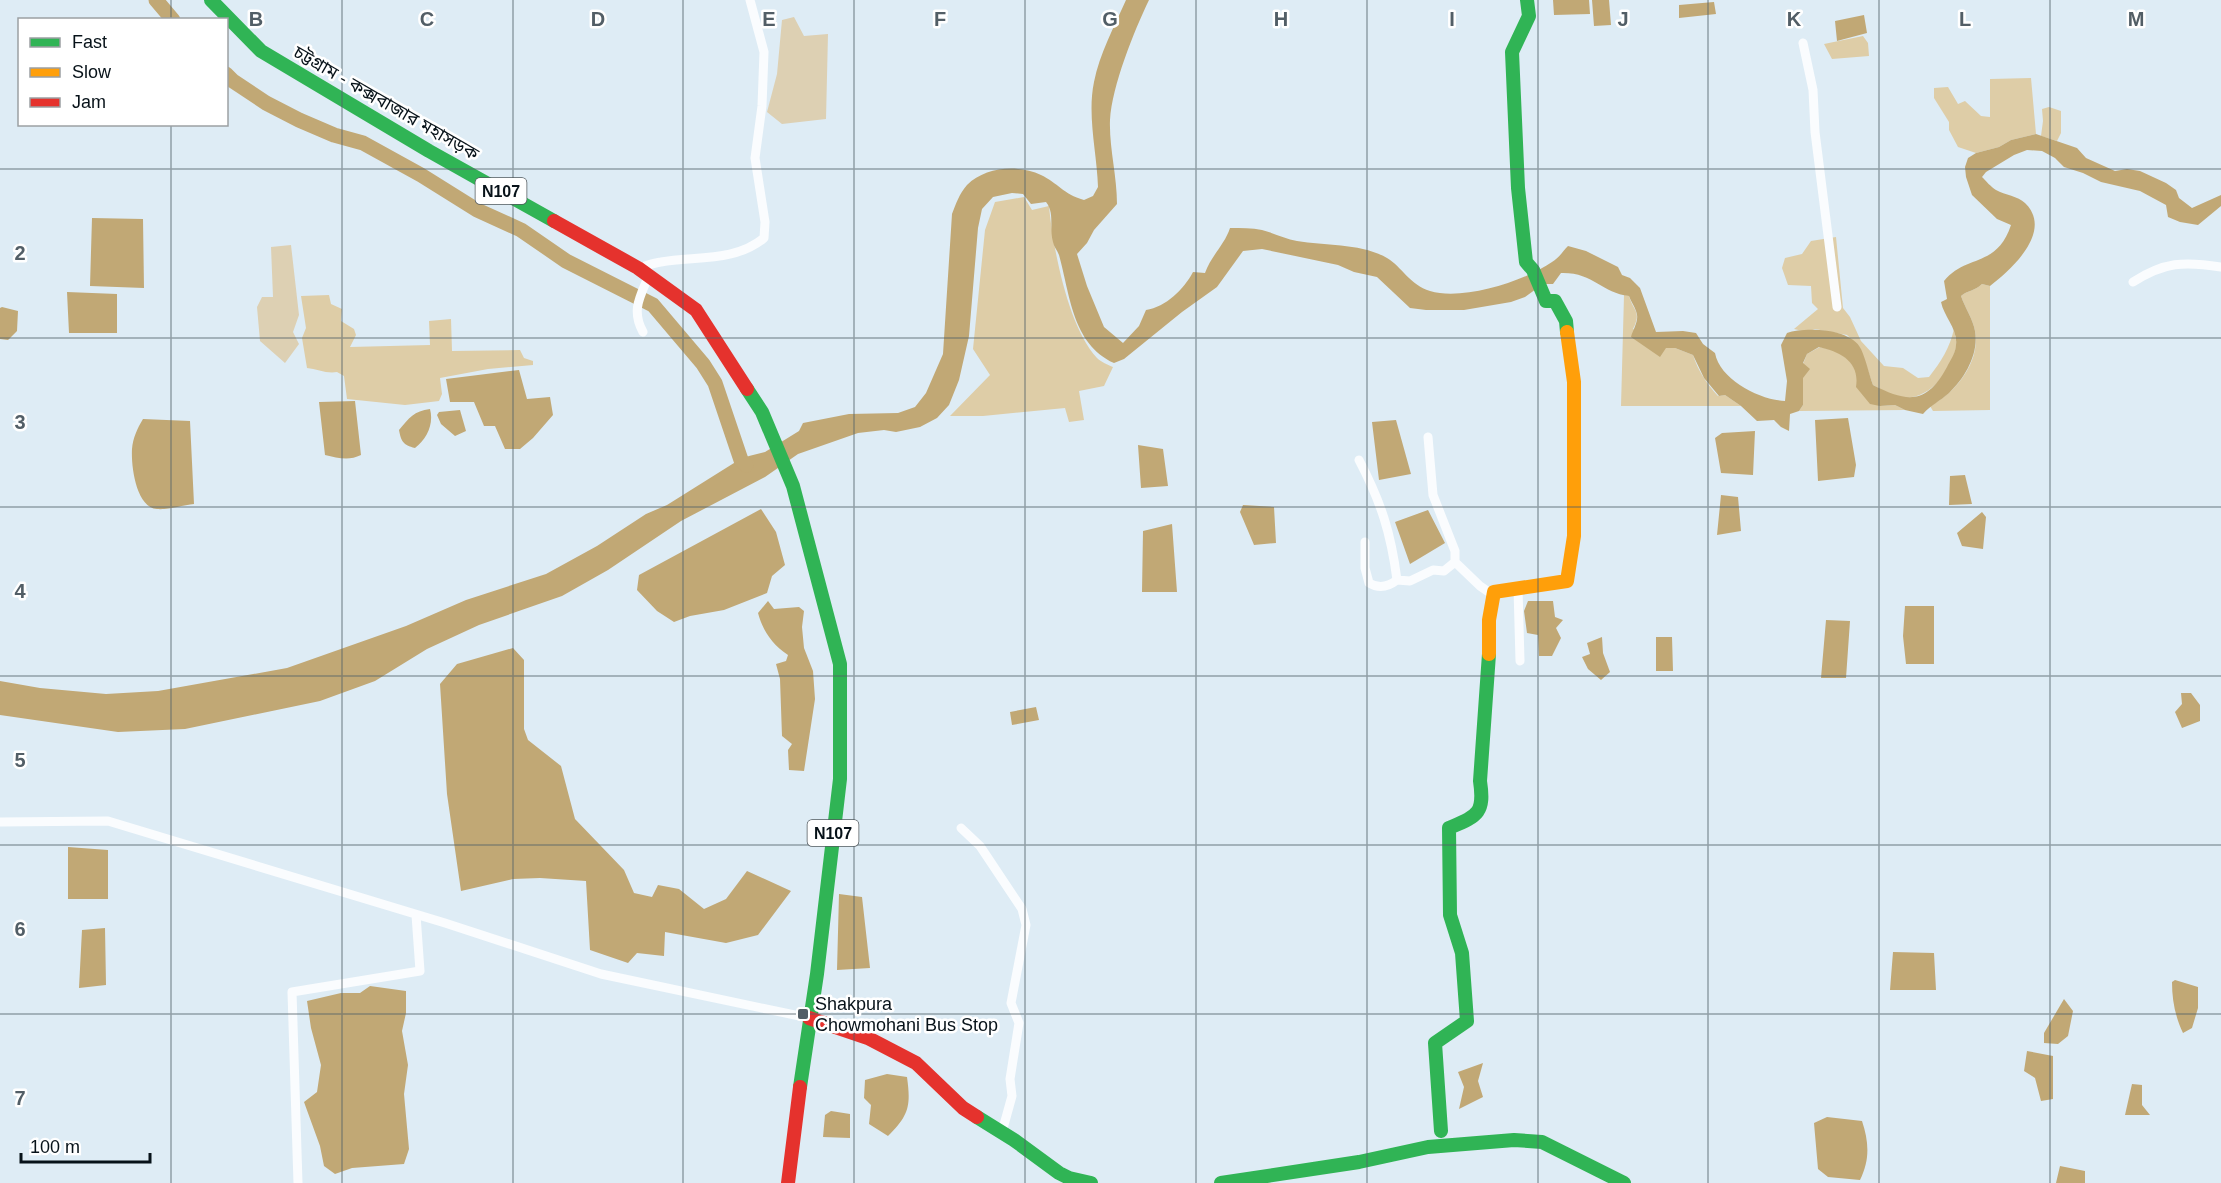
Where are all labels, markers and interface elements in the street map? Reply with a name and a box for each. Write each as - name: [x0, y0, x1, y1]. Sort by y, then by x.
- text: B: [249, 8, 263, 30]
- text: C: [420, 8, 434, 30]
- text: D: [591, 8, 605, 30]
- text: E: [762, 8, 776, 30]
- text: F: [934, 8, 946, 30]
- text: G: [1102, 8, 1118, 30]
- text: H: [1274, 8, 1288, 30]
- text: I: [1449, 8, 1455, 30]
- text: J: [1617, 8, 1629, 30]
- text: K: [1787, 8, 1802, 30]
- text: L: [1959, 8, 1971, 30]
- text: M: [2128, 8, 2144, 30]
- legend: [18, 18, 228, 126]
- text: Fast: [72, 32, 107, 52]
- street label: চট্টগ্রাম - কক্সবাজার মহাসড়ক: [289, 41, 482, 164]
- text: Slow: [72, 62, 112, 82]
- text: Jam: [72, 92, 106, 112]
- road number: N107: [476, 178, 526, 204]
- text: 2: [14, 242, 26, 264]
- text: 3: [14, 411, 26, 433]
- text: 4: [14, 580, 26, 602]
- text: 5: [14, 749, 26, 771]
- road number: N107: [808, 820, 858, 846]
- text: 6: [14, 918, 26, 940]
- place label: Shakpura Chowmohani Bus Stop: [815, 994, 998, 1035]
- marker: Shakpura Chowmohani Bus Stop: [796, 1007, 810, 1021]
- text: 7: [14, 1087, 26, 1109]
- scale bar: [21, 1126, 150, 1164]
- text: 100 m: [30, 1137, 80, 1157]

